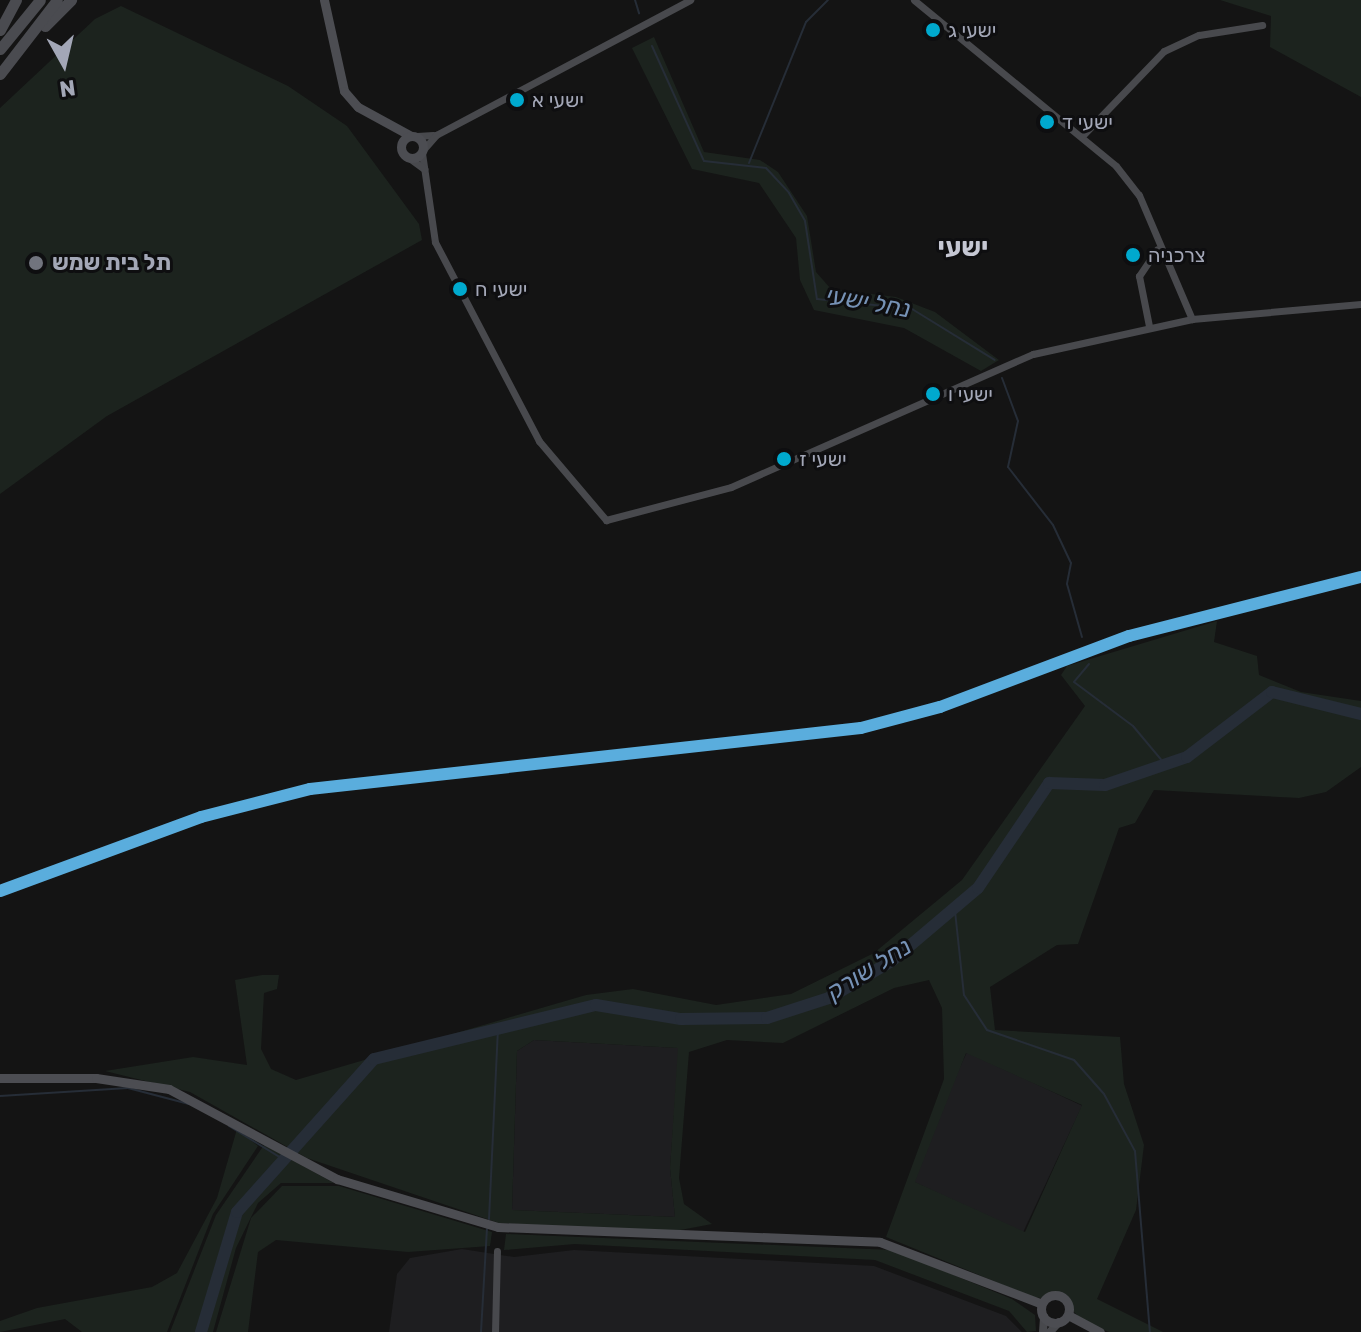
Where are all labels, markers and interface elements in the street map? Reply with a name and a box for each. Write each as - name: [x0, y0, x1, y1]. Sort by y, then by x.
- place label: ישעי ג: [948, 18, 997, 42]
- marker: ישעי ג: [925, 22, 941, 38]
- north arrow: [24, 24, 104, 104]
- text: N: [58, 74, 77, 103]
- place label: ישעי א: [532, 88, 584, 112]
- marker: ישעי א: [509, 92, 525, 108]
- place label: ישעי ד: [1062, 110, 1113, 134]
- marker: ישעי ד: [1039, 114, 1055, 130]
- district label: ישעי: [938, 232, 988, 264]
- place label: צרכניה: [1148, 243, 1205, 267]
- marker: צרכניה: [1125, 247, 1141, 263]
- place label: תל בית שמש: [52, 250, 172, 276]
- marker: תל בית שמש: [27, 254, 45, 272]
- place label: ישעי ח: [475, 277, 527, 301]
- marker: ישעי ח: [452, 281, 468, 297]
- water label: נחל ישעי: [823, 281, 913, 325]
- place label: ישעי ו: [948, 382, 993, 406]
- marker: ישעי ו: [925, 386, 941, 402]
- place label: ישעי ז: [799, 447, 847, 471]
- marker: ישעי ז: [776, 451, 792, 467]
- water label: נחל שורק: [821, 933, 917, 1007]

